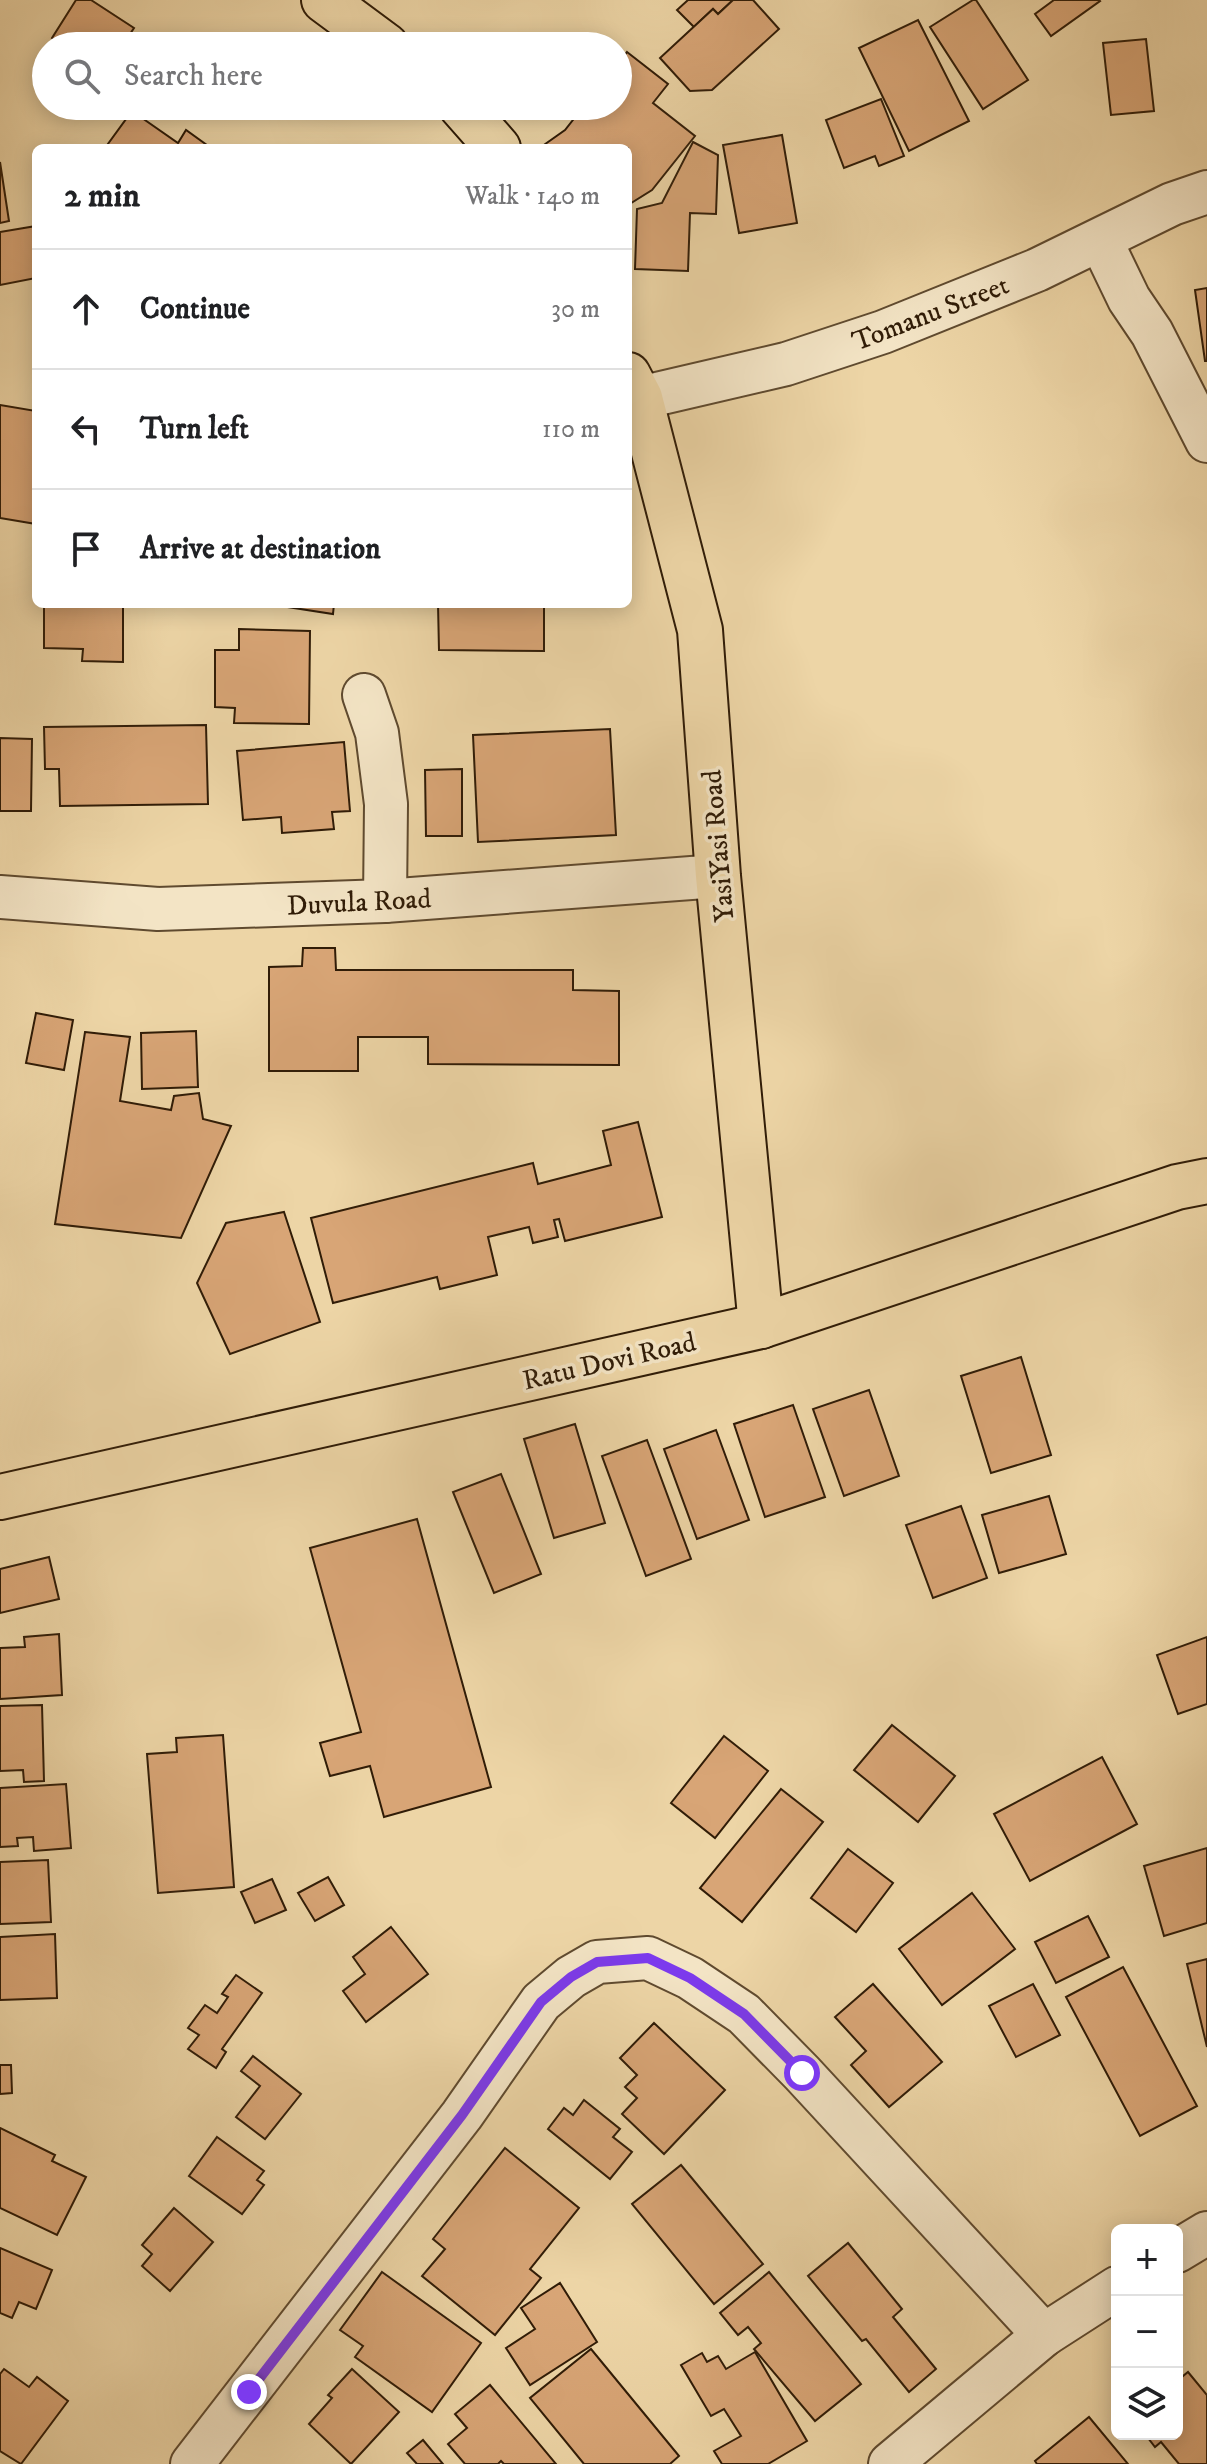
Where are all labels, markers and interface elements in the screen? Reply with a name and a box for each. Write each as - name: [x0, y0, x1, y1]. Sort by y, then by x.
- search box: [32, 32, 632, 120]
- icon: search: [60, 54, 104, 98]
- text: Search here: [124, 58, 263, 95]
- text: 2 min: [64, 175, 140, 217]
- text: Walk · 140 m: [465, 180, 600, 213]
- street label: Tomanu Street: [847, 267, 1014, 359]
- icon: ahead: [64, 287, 108, 331]
- text: Continue: [140, 291, 250, 328]
- text: 30 m: [551, 293, 600, 326]
- icon: left: [64, 407, 108, 451]
- text: Turn left: [140, 411, 249, 448]
- text: 110 m: [542, 413, 600, 446]
- icon: arrive: [64, 527, 108, 571]
- text: Arrive at destination: [140, 531, 381, 568]
- street label: YasiYasi Road: [694, 768, 743, 923]
- street label: Duvula Road: [286, 881, 432, 924]
- street label: Ratu Dovi Road: [519, 1324, 700, 1398]
- route start: [784, 2055, 820, 2091]
- map controls: [1111, 2224, 1183, 2440]
- button: +: [1111, 2224, 1183, 2296]
- button: −: [1111, 2296, 1183, 2368]
- button: layers: [1111, 2368, 1183, 2440]
- route end: [231, 2374, 267, 2410]

